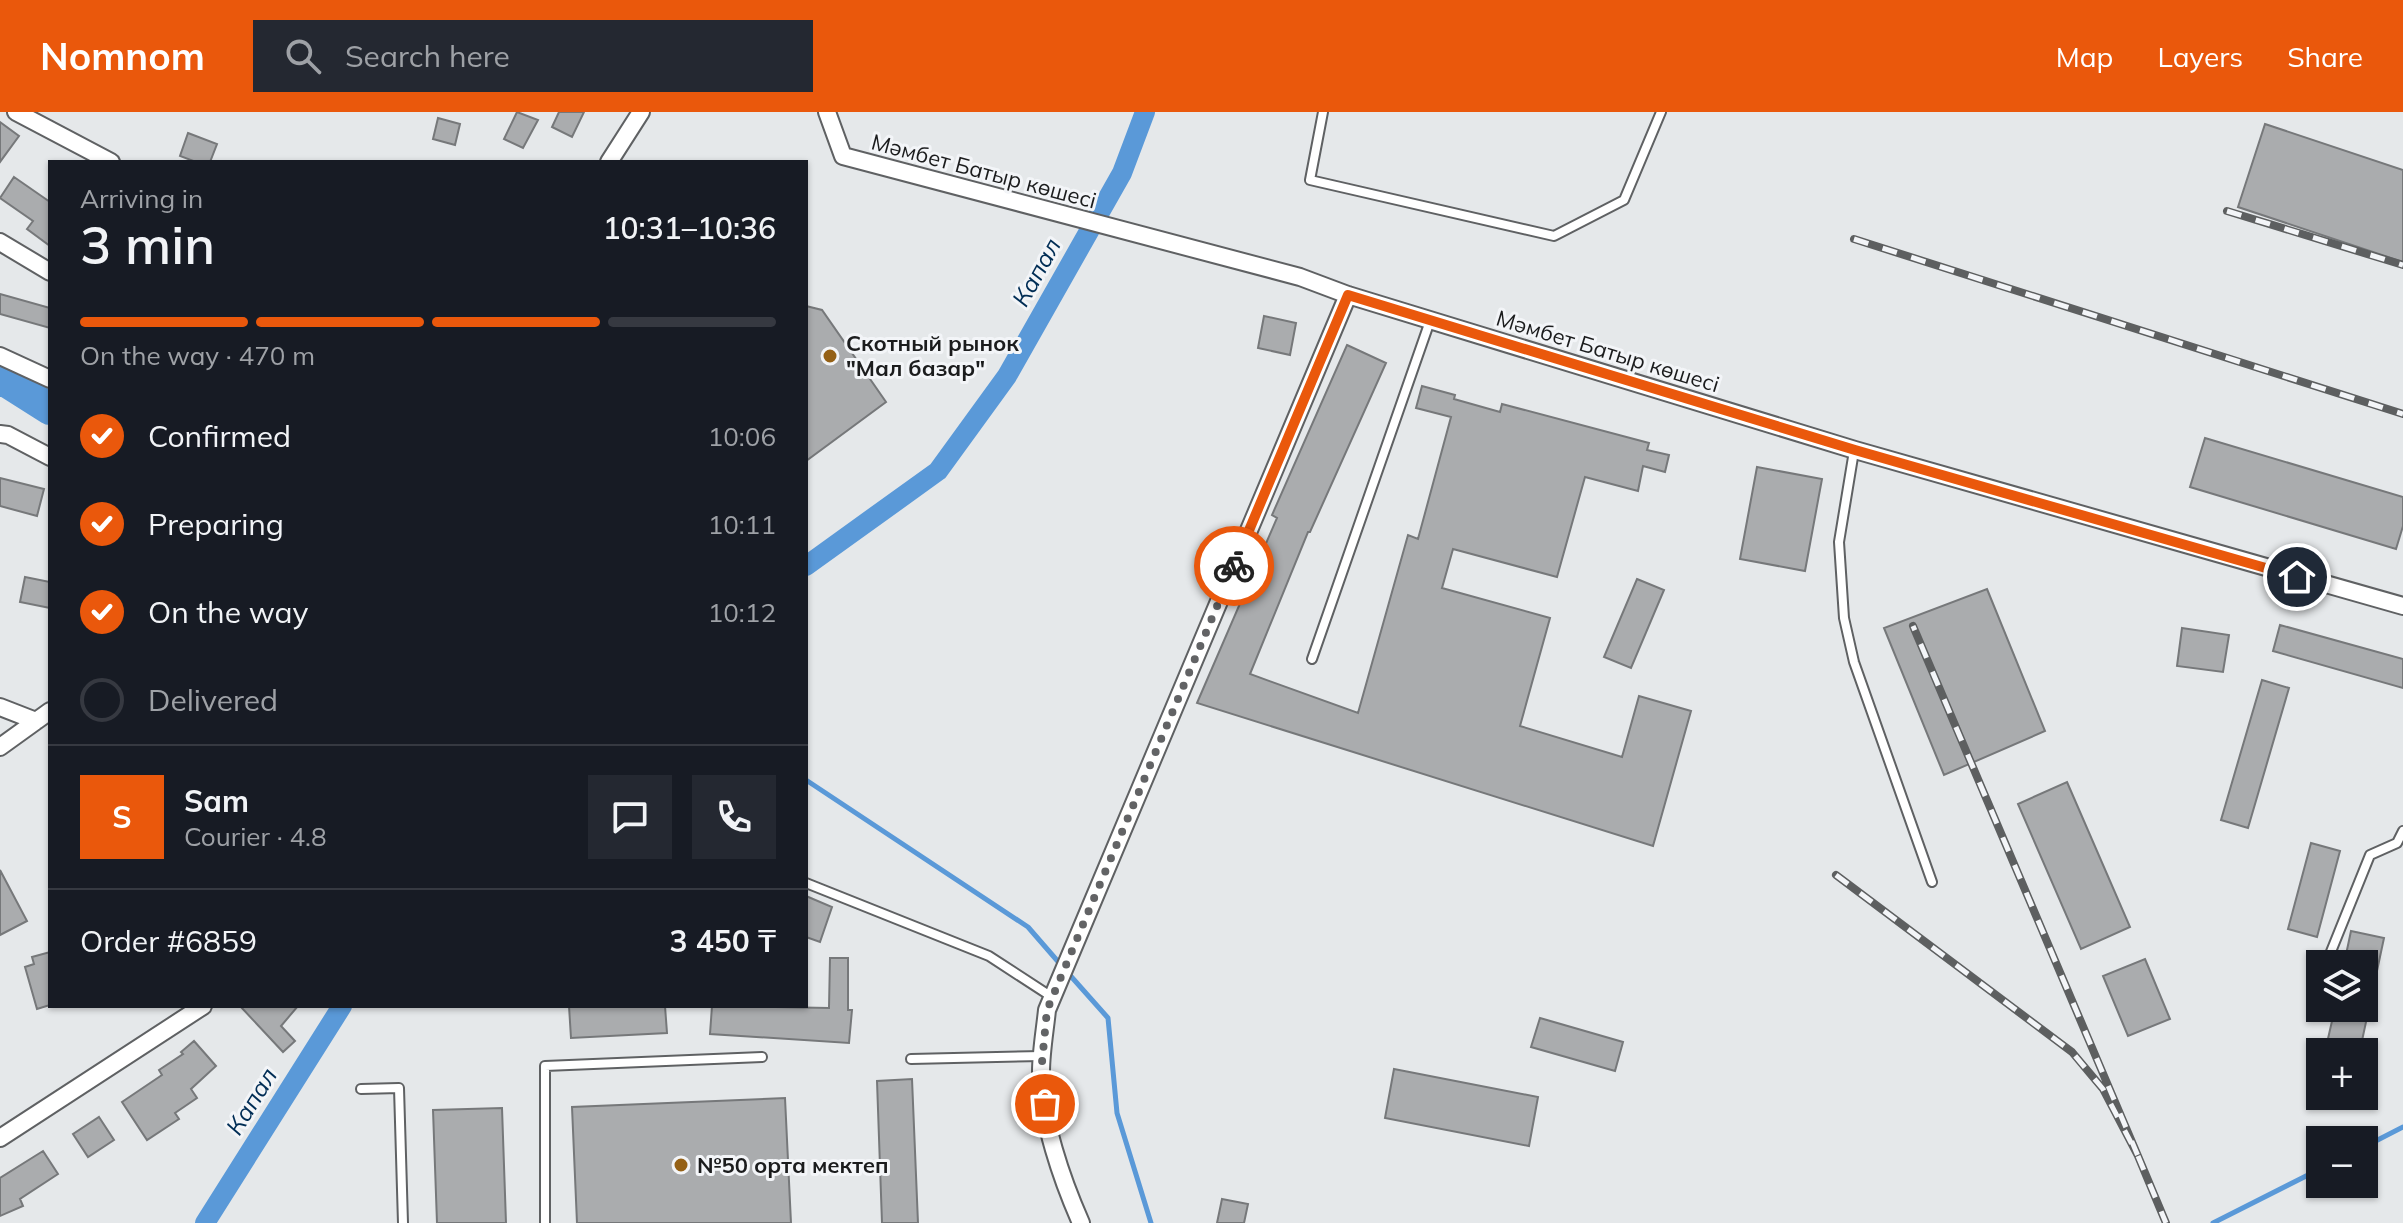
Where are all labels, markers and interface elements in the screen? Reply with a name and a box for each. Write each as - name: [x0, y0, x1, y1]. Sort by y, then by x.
- search box: [253, 20, 813, 92]
- text: Nomnom: [40, 32, 205, 80]
- icon: search: [281, 34, 325, 78]
- text: Search here: [345, 37, 510, 75]
- text: Map: [2056, 39, 2113, 74]
- text: Layers: [2157, 39, 2243, 74]
- text: Share: [2287, 39, 2363, 74]
- street label: Мәмбет Батыр көшесі: [868, 127, 1100, 215]
- text: Arriving in: [80, 182, 203, 215]
- text: 10:31–10:36: [603, 209, 776, 247]
- text: 3 min: [80, 212, 215, 277]
- water label: Капал: [1005, 233, 1067, 311]
- street label: Мәмбет Батыр көшесі: [1493, 304, 1723, 398]
- place label: Скотный рынок "Мал базар": [846, 329, 1019, 382]
- text: On the way · 470 m: [80, 339, 315, 372]
- marker: Скотный рынок "Мал базар": [821, 347, 839, 365]
- icon: check: [80, 414, 124, 458]
- text: Confirmed: [148, 417, 291, 455]
- text: 10:06: [708, 420, 776, 453]
- icon: check: [80, 502, 124, 546]
- text: Preparing: [148, 505, 284, 543]
- text: 10:11: [708, 508, 776, 541]
- courier: [1194, 526, 1274, 606]
- pin: [2263, 543, 2331, 611]
- icon: bike: [1212, 544, 1256, 588]
- icon: home: [2275, 555, 2319, 599]
- icon: check: [80, 590, 124, 634]
- text: On the way: [148, 593, 308, 631]
- text: 10:12: [708, 596, 776, 629]
- text: Delivered: [148, 681, 278, 719]
- button: chat: [588, 775, 672, 859]
- button: phone: [692, 775, 776, 859]
- text: Sam: [184, 782, 249, 820]
- text: S: [112, 798, 132, 836]
- text: Courier · 4.8: [184, 820, 327, 853]
- text: Order #6859: [80, 922, 257, 960]
- text: 3 450 ₸: [670, 922, 776, 960]
- map controls: [2306, 950, 2378, 1198]
- button: layers: [2306, 950, 2378, 1022]
- button: +: [2306, 1038, 2378, 1110]
- water label: Капал: [219, 1062, 283, 1140]
- pin: [1011, 1070, 1079, 1138]
- icon: bag: [1023, 1082, 1067, 1126]
- button: −: [2306, 1126, 2378, 1198]
- place label: №50 орта мектеп: [697, 1151, 889, 1179]
- marker: №50 орта мектеп: [672, 1156, 690, 1174]

